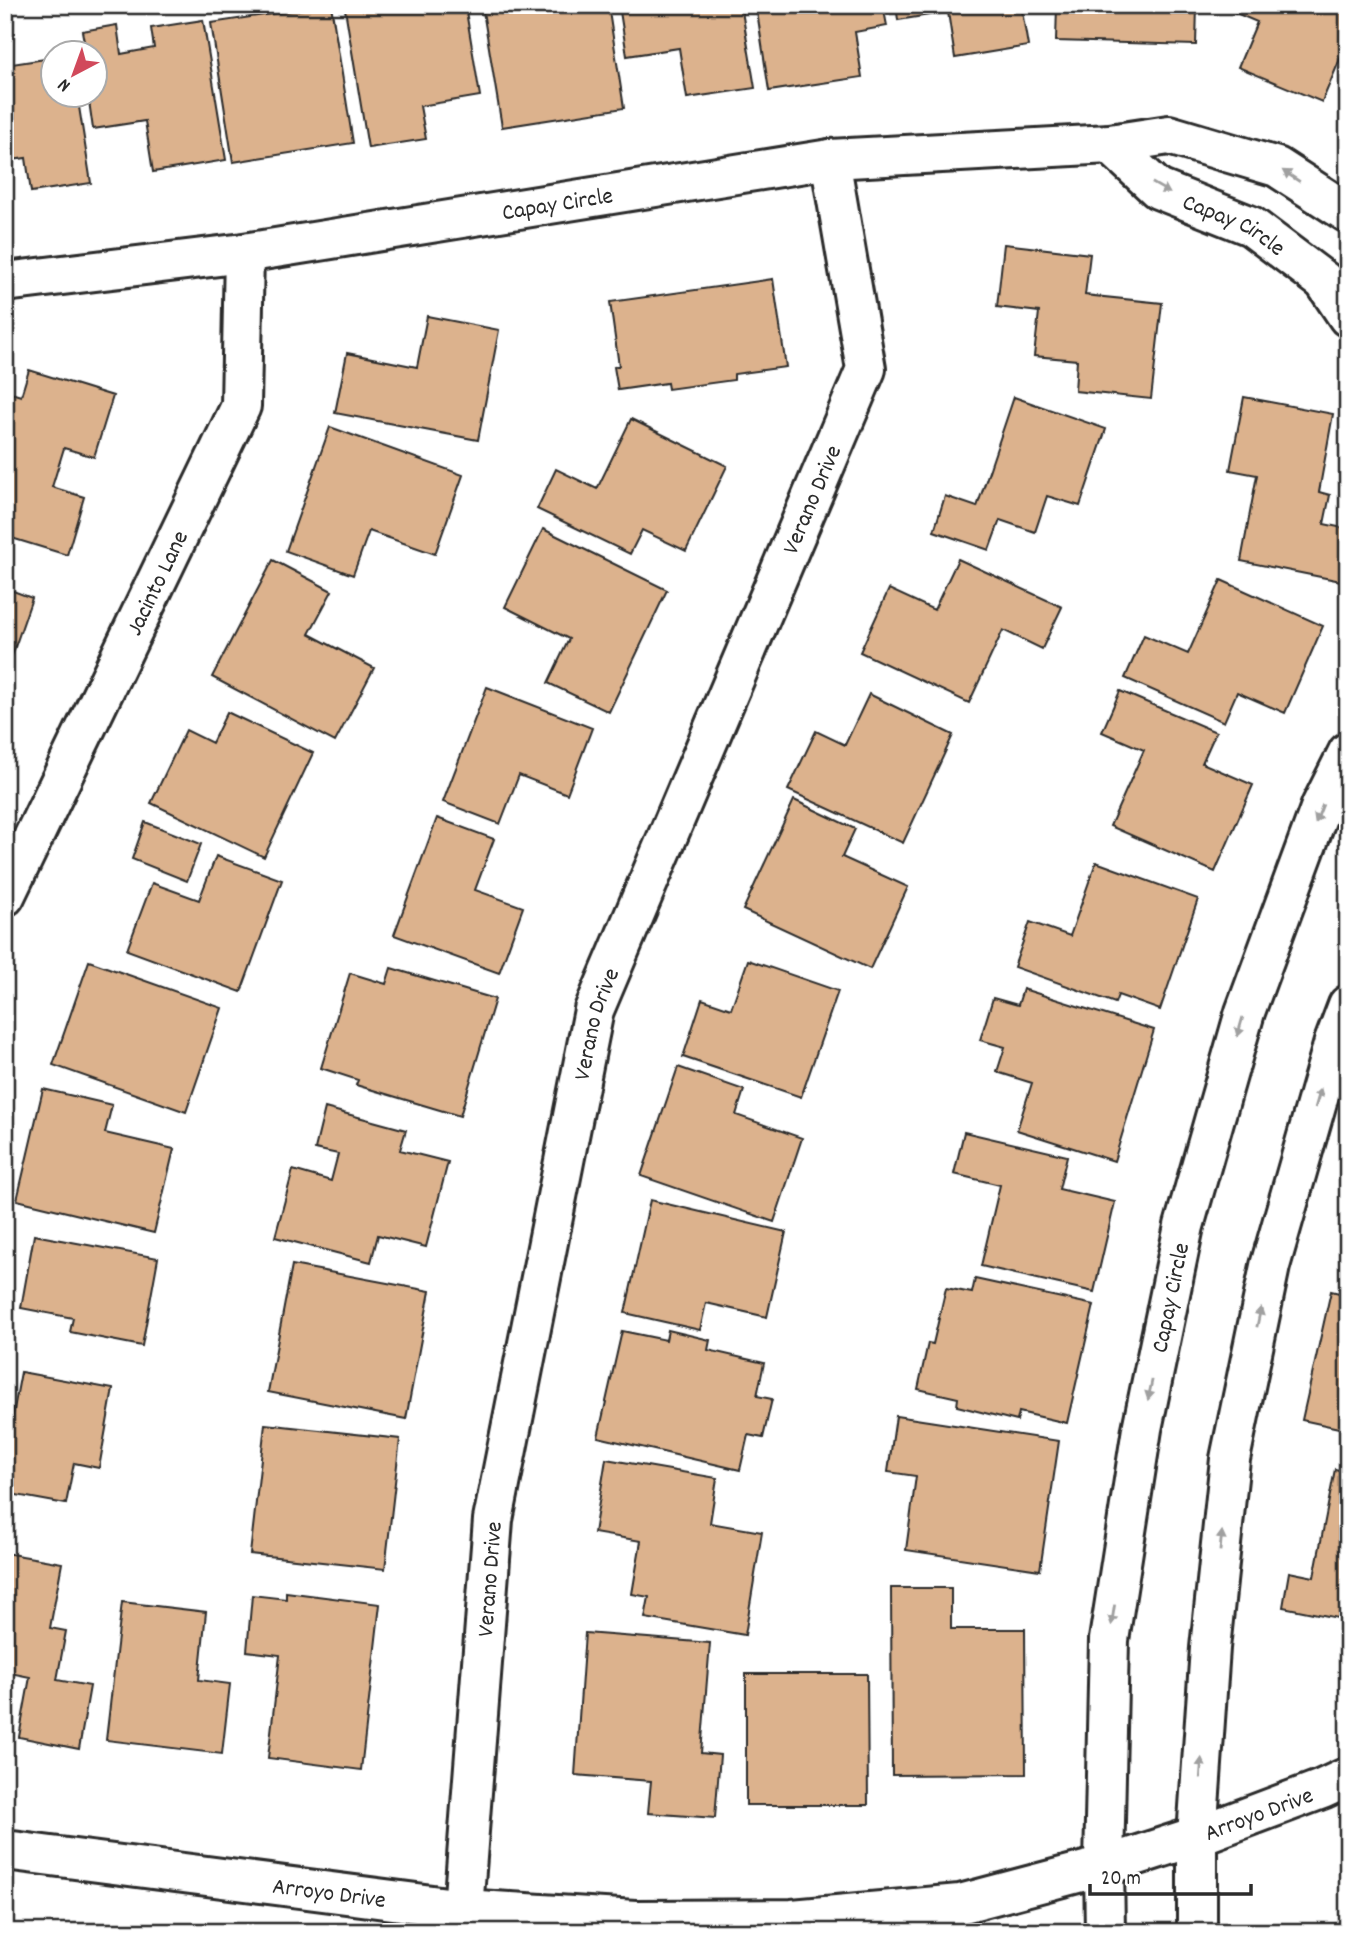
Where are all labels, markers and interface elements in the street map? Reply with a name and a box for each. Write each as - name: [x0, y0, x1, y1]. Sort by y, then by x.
- north arrow: [38, 38, 108, 108]
- text: N: [53, 71, 78, 97]
- one-way arrow: [1281, 169, 1300, 182]
- street label: Capay Circle: [500, 180, 616, 231]
- one-way arrow: [1152, 182, 1171, 194]
- street label: Capay Circle: [1177, 186, 1291, 266]
- street label: Verano Drive: [775, 440, 852, 560]
- street label: Jacinto Lane: [119, 526, 199, 642]
- one-way arrow: [1313, 803, 1324, 824]
- street label: Verano Drive: [566, 963, 630, 1084]
- one-way arrow: [1235, 1017, 1245, 1038]
- one-way arrow: [1313, 1086, 1324, 1108]
- street label: Capay Circle: [1144, 1240, 1200, 1356]
- one-way arrow: [1254, 1306, 1265, 1328]
- one-way arrow: [1145, 1379, 1156, 1401]
- street label: Verano Drive: [470, 1520, 513, 1638]
- one-way arrow: [1216, 1530, 1227, 1552]
- one-way arrow: [1107, 1604, 1118, 1626]
- one-way arrow: [1196, 1757, 1207, 1779]
- street label: Arroyo Drive: [1200, 1780, 1319, 1852]
- scale bar: [1090, 1853, 1252, 1897]
- text: 20 m: [1101, 1865, 1141, 1895]
- street label: Arroyo Drive: [270, 1871, 388, 1919]

